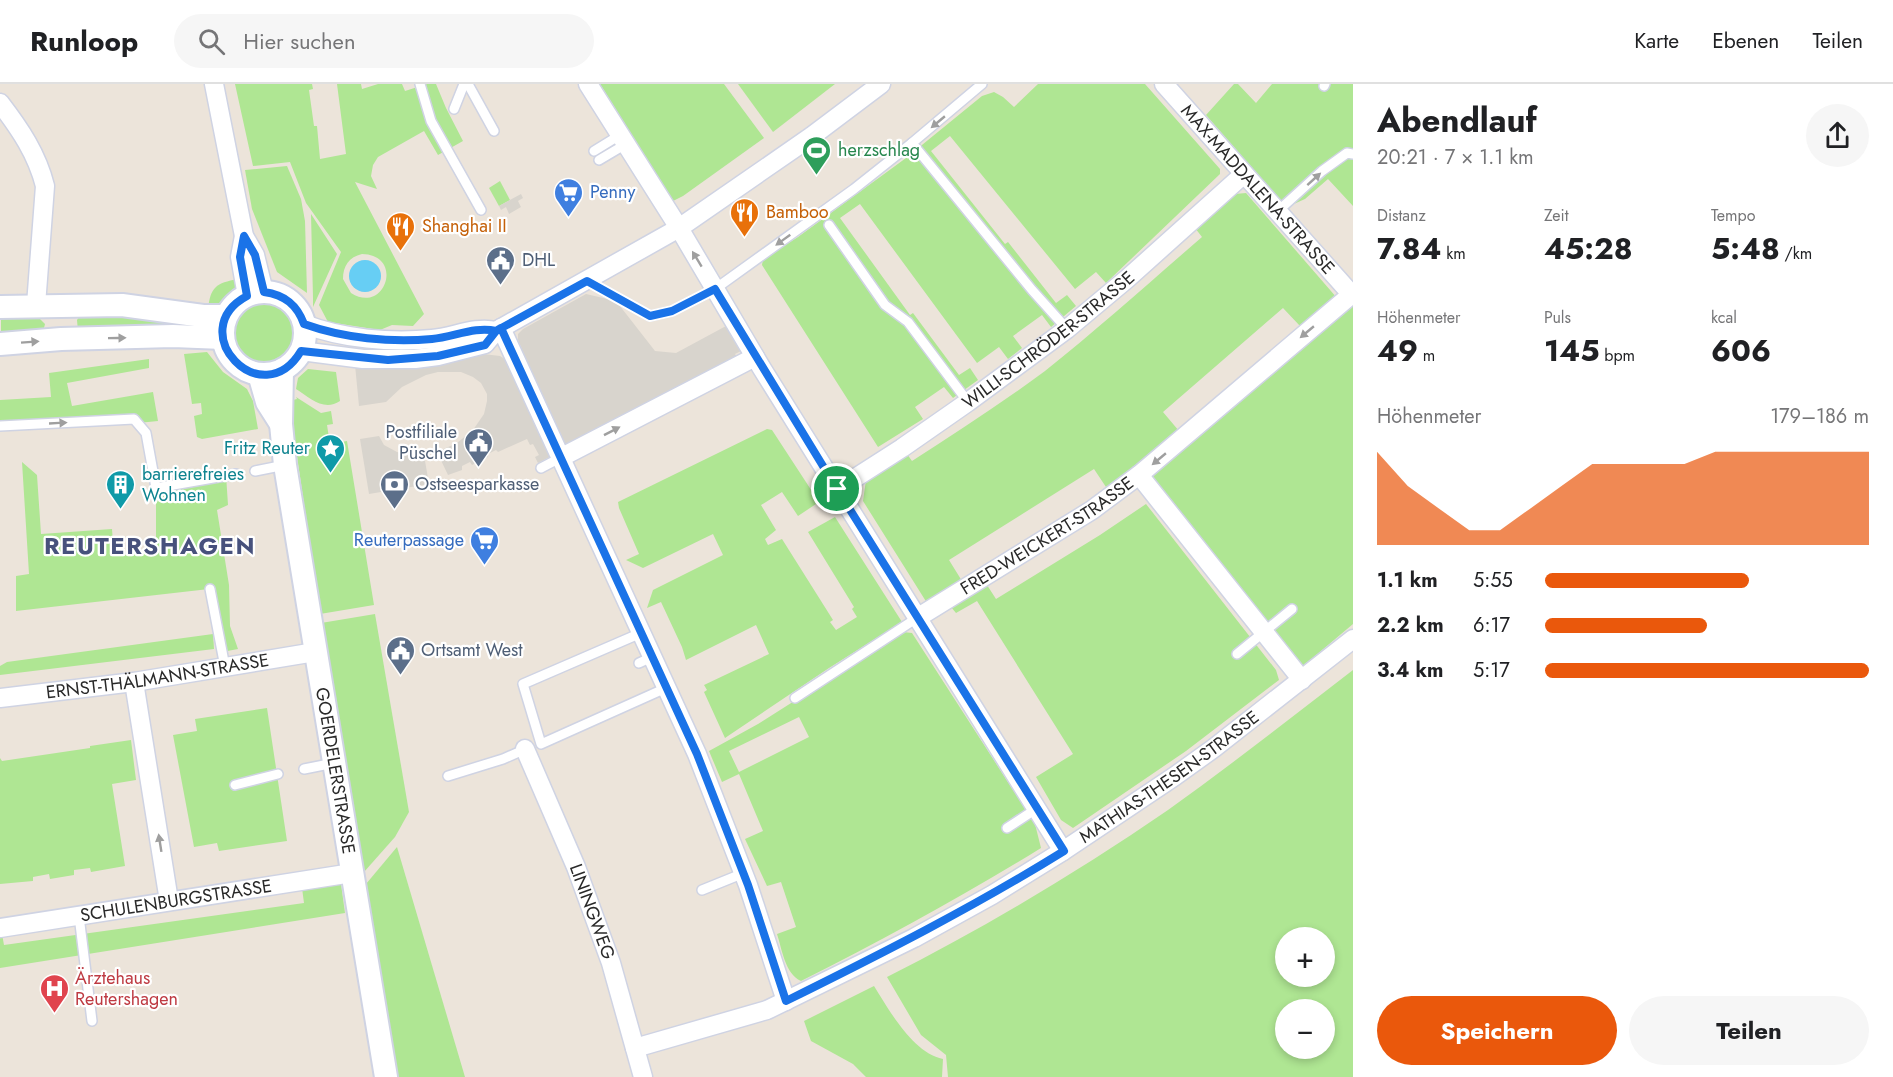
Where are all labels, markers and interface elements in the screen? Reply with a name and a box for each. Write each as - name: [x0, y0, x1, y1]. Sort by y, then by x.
- search box: [174, 14, 594, 68]
- text: Runloop: [30, 21, 138, 62]
- icon: search: [195, 25, 228, 58]
- text: Hier suchen: [243, 25, 356, 57]
- text: Karte: [1634, 26, 1679, 56]
- text: Ebenen: [1712, 26, 1779, 56]
- text: Teilen: [1812, 26, 1863, 56]
- text: Abendlauf: [1377, 97, 1537, 144]
- street label: MAX-MADDALENA-STRASSE: [1175, 98, 1341, 280]
- button: share: [1806, 104, 1869, 167]
- one-way arrow: [931, 115, 946, 128]
- sports icon: herzschlag: [801, 134, 833, 176]
- place label: herzschlag: [838, 137, 920, 163]
- text: 20:21 · 7 × 1.1 km: [1377, 143, 1534, 172]
- one-way arrow: [1306, 172, 1321, 186]
- supermarket icon: Penny: [553, 176, 585, 218]
- place label: Penny: [590, 179, 635, 205]
- restaurant icon: Bamboo: [729, 196, 761, 238]
- place label: Bamboo: [766, 199, 829, 225]
- text: Distanz: [1377, 204, 1426, 227]
- text: Zeit: [1544, 204, 1568, 227]
- text: Tempo: [1711, 204, 1755, 227]
- restaurant icon: Shanghai II: [385, 210, 417, 252]
- place label: Shanghai II: [422, 213, 507, 239]
- text: 7.84: [1377, 227, 1442, 270]
- text: 45:28: [1544, 227, 1632, 270]
- text: 5:48: [1711, 227, 1780, 270]
- one-way arrow: [775, 234, 790, 246]
- text: km: [1442, 242, 1466, 265]
- text: /km: [1780, 242, 1812, 265]
- public building icon: DHL: [485, 244, 517, 286]
- place label: DHL: [522, 247, 555, 273]
- one-way arrow: [692, 250, 702, 267]
- street label: WILLI-SCHRÖDER-STRASSE: [957, 265, 1140, 415]
- text: Höhenmeter: [1377, 306, 1461, 329]
- text: Puls: [1544, 306, 1571, 329]
- text: kcal: [1711, 306, 1737, 329]
- one-way arrow: [1299, 326, 1315, 339]
- text: 49: [1377, 329, 1418, 372]
- text: 145: [1544, 329, 1600, 372]
- text: 606: [1711, 329, 1771, 372]
- one-way arrow: [107, 333, 126, 343]
- one-way arrow: [21, 337, 40, 347]
- text: m: [1418, 344, 1435, 367]
- text: bpm: [1600, 344, 1635, 367]
- text: Höhenmeter: [1377, 402, 1481, 431]
- text: 179–186 m: [1770, 402, 1869, 431]
- one-way arrow: [49, 418, 68, 427]
- place label: Postfiliale Püschel: [386, 419, 457, 466]
- public building icon: Postfiliale Püschel: [462, 426, 494, 468]
- one-way arrow: [603, 426, 620, 436]
- place icon: Fritz Reuter: [315, 432, 347, 474]
- place label: Fritz Reuter: [224, 435, 311, 461]
- one-way arrow: [1152, 452, 1167, 465]
- place label: barrierefreies Wohnen: [142, 461, 244, 508]
- pin: [811, 463, 862, 514]
- building icon: barrierefreies Wohnen: [105, 468, 137, 510]
- bank icon: Ostseesparkasse: [378, 468, 410, 510]
- street label: FRED-WEICKERT-STRASSE: [955, 470, 1139, 601]
- place label: Ostseesparkasse: [415, 471, 539, 497]
- icon: arrive: [820, 472, 853, 505]
- supermarket icon: Reuterpassage: [469, 524, 501, 566]
- place label: Reuterpassage: [354, 527, 464, 553]
- district label: REUTERSHAGEN: [44, 528, 256, 563]
- text: 1.1 km: [1377, 566, 1438, 595]
- text: 5:55: [1473, 566, 1513, 595]
- text: 2.2 km: [1377, 611, 1444, 640]
- text: 6:17: [1473, 611, 1510, 640]
- public building icon: Ortsamt West: [384, 634, 416, 676]
- place label: Ortsamt West: [421, 637, 523, 663]
- street label: ERNST-THÄLMANN-STRASSE: [44, 647, 271, 705]
- text: 3.4 km: [1377, 656, 1443, 685]
- text: 5:17: [1473, 656, 1510, 685]
- street label: GOERDELERSTRASSE: [309, 685, 362, 856]
- street label: MATHIAS-THESEN-STRASSE: [1074, 704, 1265, 850]
- one-way arrow: [155, 834, 164, 853]
- street label: LININGWEG: [563, 860, 622, 963]
- street label: SCHULENBURGSTRASSE: [78, 873, 274, 928]
- map controls: [1275, 927, 1335, 1059]
- button: +: [1275, 927, 1335, 987]
- place label: Ärztehaus Reutershagen: [75, 965, 178, 1012]
- hospital icon: Ärztehaus Reutershagen: [38, 972, 70, 1014]
- button: Speichern: [1377, 996, 1617, 1065]
- button: Teilen: [1629, 996, 1869, 1065]
- button: −: [1275, 999, 1335, 1059]

